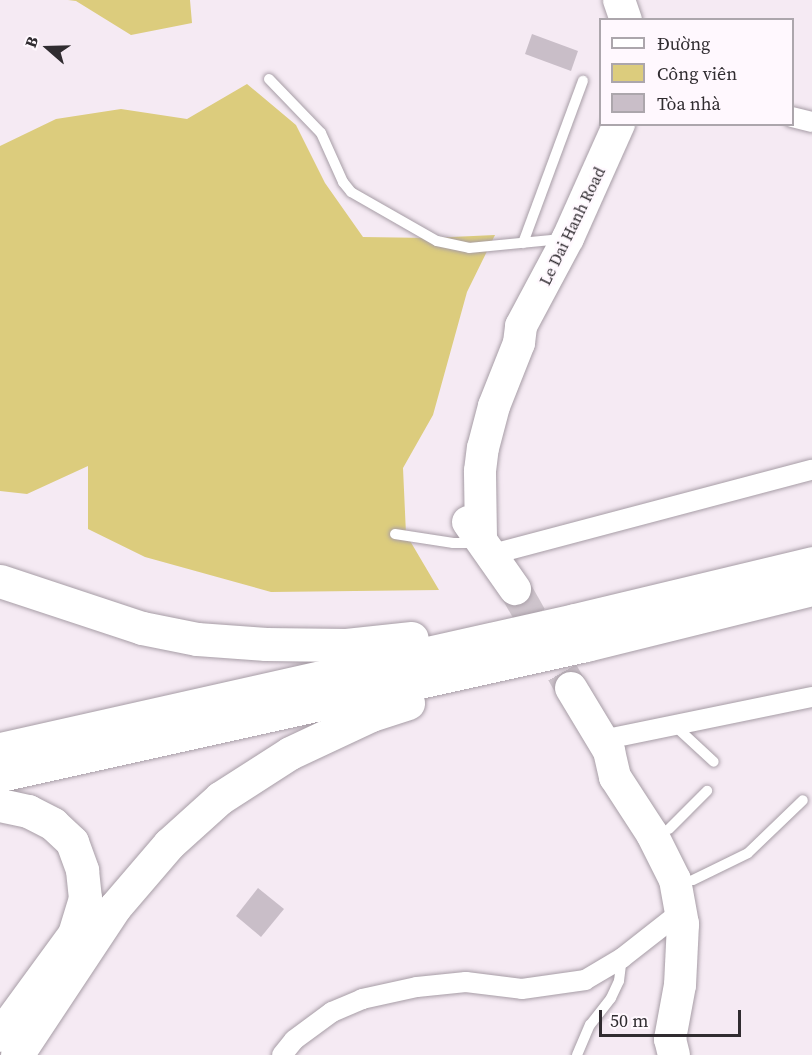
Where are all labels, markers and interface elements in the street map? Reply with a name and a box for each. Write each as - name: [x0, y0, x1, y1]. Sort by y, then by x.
- north arrow: [18, 18, 78, 78]
- legend: [599, 18, 794, 126]
- text: Đường: [657, 31, 710, 56]
- text: B: [19, 33, 43, 51]
- text: Công viên: [657, 61, 737, 86]
- text: Tòa nhà: [657, 91, 721, 116]
- street label: Le Dai Hanh Road: [535, 164, 609, 288]
- scale bar: [602, 998, 744, 1036]
- text: 50 m: [610, 1008, 648, 1033]

